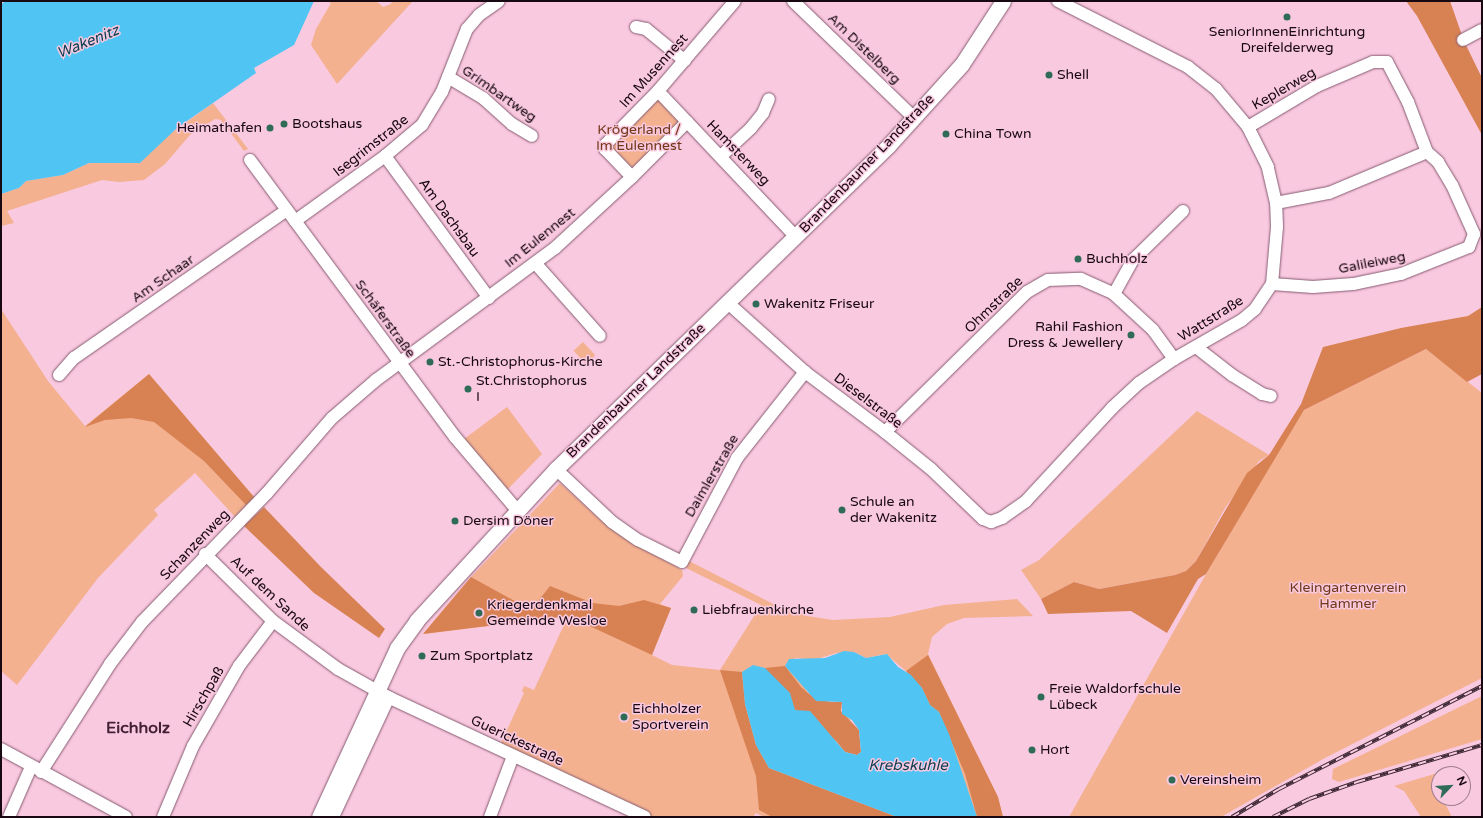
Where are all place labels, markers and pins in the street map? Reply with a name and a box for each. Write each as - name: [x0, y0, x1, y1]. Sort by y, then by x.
- marker: SeniorInnenEinrichtung Dreifelderweg: [1282, 12, 1292, 22]
- place label: SeniorInnenEinrichtung Dreifelderweg: [1209, 24, 1365, 56]
- place label: Shell: [1057, 67, 1089, 83]
- marker: Shell: [1044, 70, 1054, 80]
- place label: Bootshaus: [292, 116, 362, 132]
- marker: Bootshaus: [279, 119, 289, 129]
- place label: Heimathafen: [177, 120, 262, 136]
- marker: Heimathafen: [265, 123, 275, 133]
- place label: China Town: [954, 126, 1031, 142]
- marker: China Town: [941, 129, 951, 139]
- place label: Buchholz: [1086, 251, 1148, 267]
- marker: Buchholz: [1073, 254, 1083, 264]
- place label: Wakenitz Friseur: [764, 296, 874, 312]
- marker: Wakenitz Friseur: [751, 299, 761, 309]
- place label: Rahil Fashion Dress & Jewellery: [1008, 319, 1123, 352]
- marker: Rahil Fashion Dress & Jewellery: [1126, 330, 1136, 340]
- place label: St.-Christophorus-Kirche: [438, 354, 603, 370]
- marker: St.-Christophorus-Kirche: [425, 357, 435, 367]
- place label: St.Christophorus I: [476, 373, 587, 406]
- marker: St.Christophorus I: [463, 384, 473, 394]
- place label: Schule an der Wakenitz: [850, 494, 937, 526]
- marker: Schule an der Wakenitz: [837, 505, 847, 515]
- place label: Dersim Döner: [463, 513, 554, 529]
- marker: Dersim Döner: [450, 516, 460, 526]
- place label: Kriegerdenkmal Gemeinde Wesloe: [487, 597, 607, 630]
- place label: Liebfrauenkirche: [702, 602, 814, 618]
- marker: Liebfrauenkirche: [689, 605, 699, 615]
- marker: Kriegerdenkmal Gemeinde Wesloe: [474, 608, 484, 618]
- place label: Zum Sportplatz: [430, 648, 533, 664]
- marker: Zum Sportplatz: [417, 651, 427, 661]
- place label: Freie Waldorfschule Lübeck: [1049, 681, 1181, 714]
- marker: Freie Waldorfschule Lübeck: [1036, 692, 1046, 702]
- place label: Eichholzer Sportverein: [632, 701, 709, 734]
- marker: Eichholzer Sportverein: [619, 712, 629, 722]
- place label: Hort: [1040, 742, 1070, 758]
- marker: Hort: [1027, 745, 1037, 755]
- place label: Vereinsheim: [1180, 772, 1261, 788]
- marker: Vereinsheim: [1167, 775, 1177, 785]

